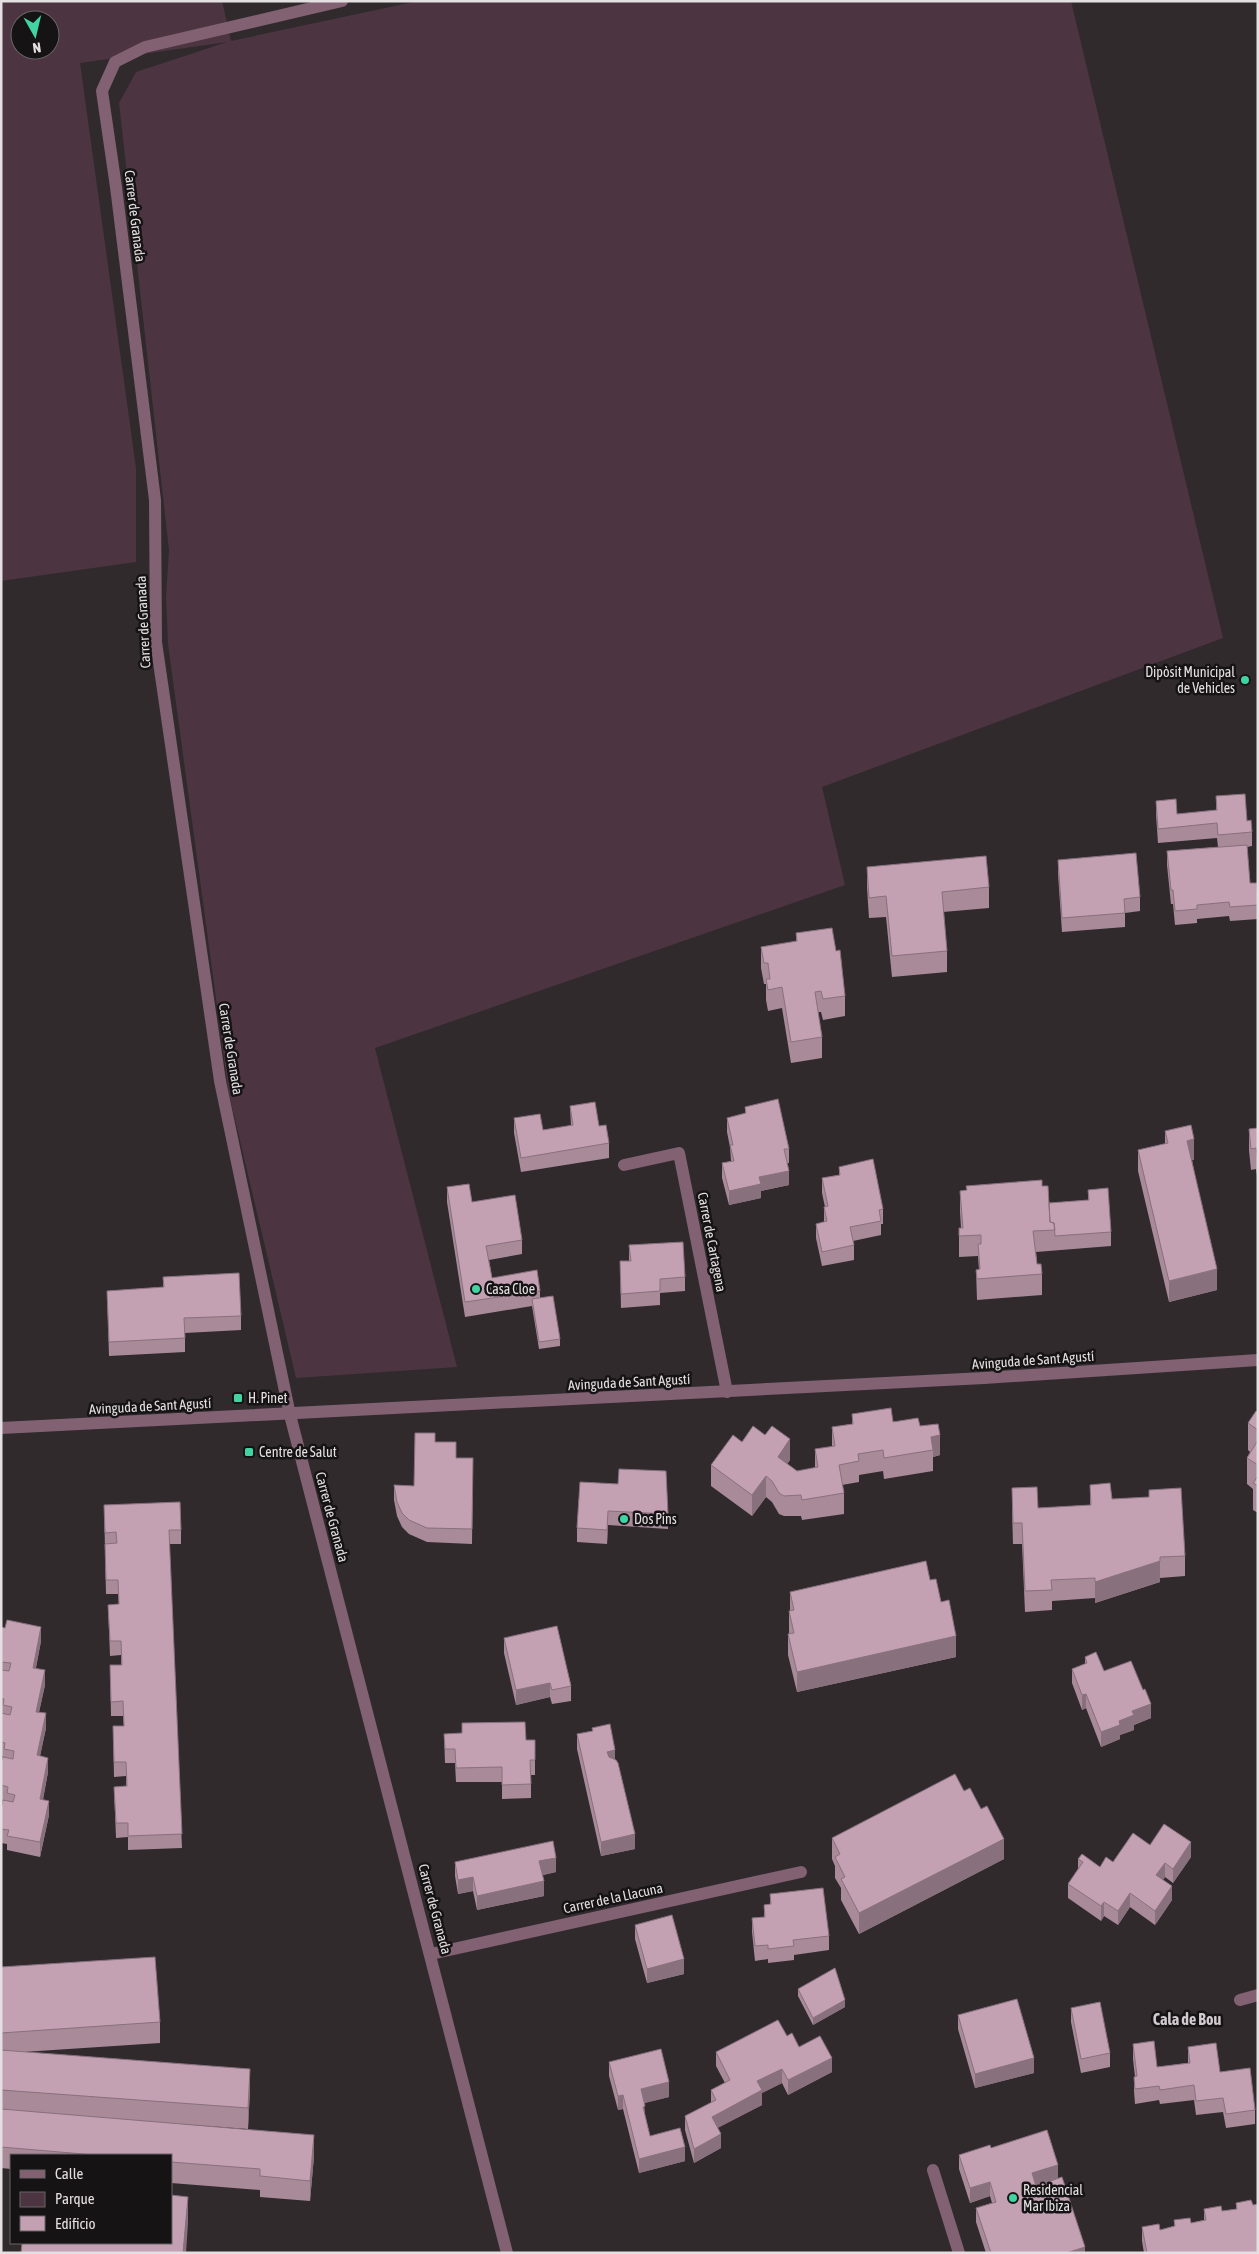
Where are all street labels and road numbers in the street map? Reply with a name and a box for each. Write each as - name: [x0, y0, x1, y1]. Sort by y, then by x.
- street label: Carrer de Granada: [121, 169, 149, 263]
- street label: Carrer de Granada: [133, 575, 153, 669]
- street label: Carrer de Granada: [216, 1002, 246, 1096]
- street label: Carrer de Cartagena: [694, 1191, 730, 1293]
- street label: Avinguda de Sant Agustí: [971, 1348, 1095, 1372]
- street label: Avinguda de Sant Agustí: [567, 1371, 691, 1393]
- street label: Avinguda de Sant Agustí: [88, 1395, 212, 1417]
- street label: Carrer de Granada: [312, 1470, 352, 1564]
- street label: Carrer de Granada: [415, 1862, 455, 1956]
- street label: Carrer de la Llacuna: [562, 1880, 664, 1916]

